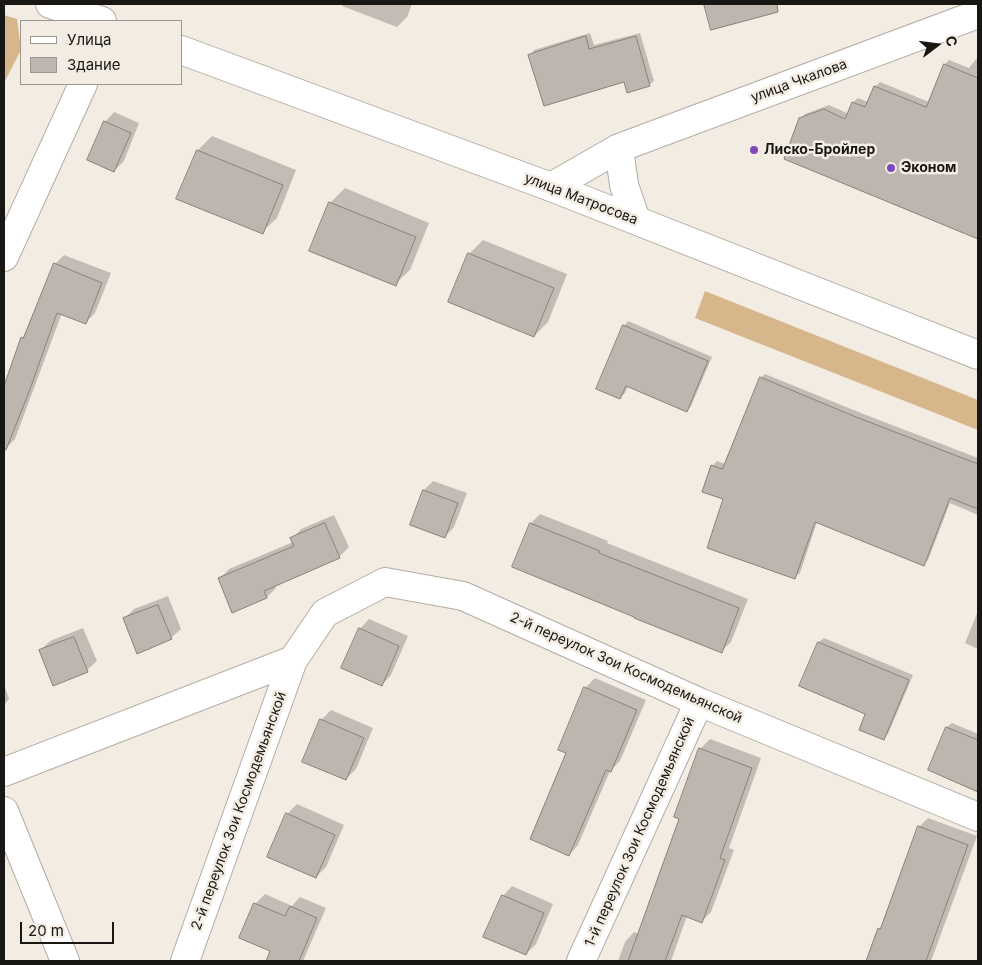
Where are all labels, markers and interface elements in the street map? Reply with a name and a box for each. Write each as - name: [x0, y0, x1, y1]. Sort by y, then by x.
- legend: [20, 20, 182, 85]
- north arrow: [912, 20, 962, 70]
- text: Улица: [67, 30, 111, 49]
- text: С: [942, 34, 962, 48]
- text: Здание: [67, 55, 121, 74]
- street label: улица Чкалова: [749, 56, 849, 106]
- place label: Лиско-Бройлер: [764, 142, 875, 158]
- marker: Лиско-Бройлер: [748, 144, 760, 156]
- place label: Эконом: [901, 160, 956, 176]
- marker: Эконом: [885, 162, 897, 174]
- street label: улица Матросова: [522, 170, 640, 228]
- street label: 2-й переулок Зои Космодемьянской: [507, 609, 745, 727]
- street label: 2-й переулок Зои Космодемьянской: [188, 690, 290, 932]
- street label: 1-й переулок Зои Космодемьянской: [582, 715, 698, 949]
- scale bar: [22, 912, 116, 944]
- text: 20 m: [28, 921, 64, 940]

